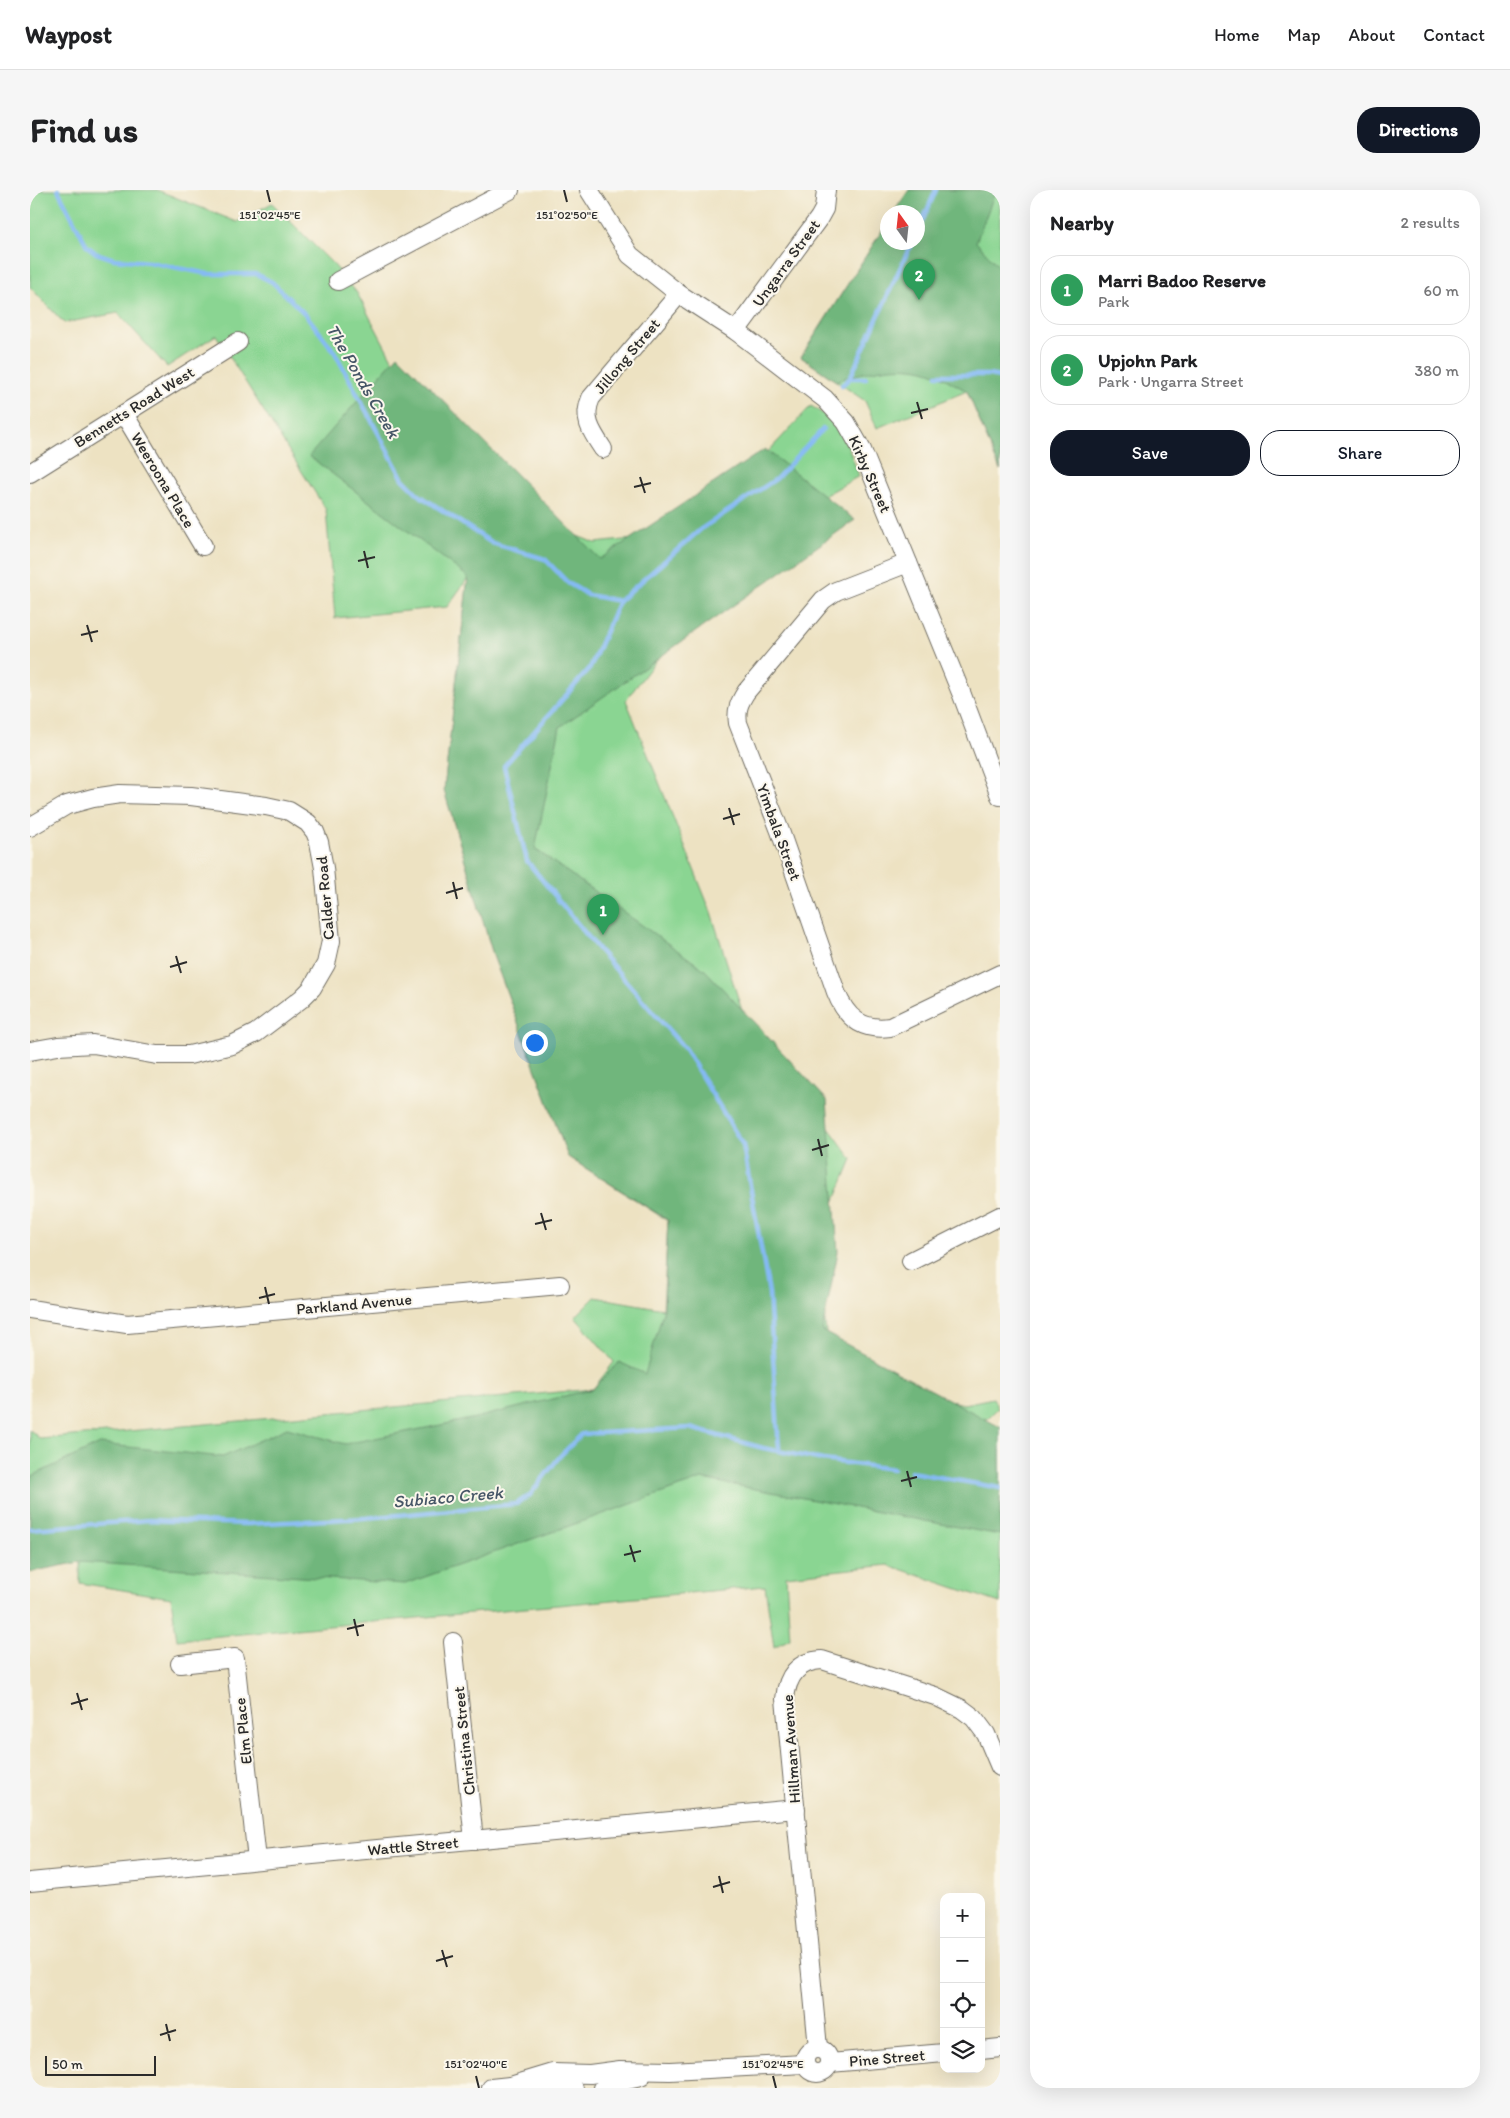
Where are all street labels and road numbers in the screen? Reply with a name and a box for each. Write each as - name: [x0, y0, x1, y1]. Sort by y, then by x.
- street label: Ungarra Street: [748, 216, 824, 310]
- street label: Jillong Street: [590, 314, 664, 398]
- street label: Bennetts Road West: [70, 362, 198, 452]
- street label: Weeroona Place: [127, 429, 199, 531]
- street label: Kirby Street: [845, 432, 895, 516]
- street label: Yimbala Street: [753, 781, 805, 883]
- street label: Calder Road: [312, 855, 338, 941]
- street label: Parkland Avenue: [295, 1289, 413, 1319]
- street label: Christina Street: [449, 1686, 479, 1796]
- street label: Hillman Avenue: [778, 1694, 804, 1804]
- street label: Elm Place: [230, 1697, 256, 1765]
- street label: Wattle Street: [367, 1833, 459, 1859]
- street label: Pine Street: [848, 2045, 926, 2071]

